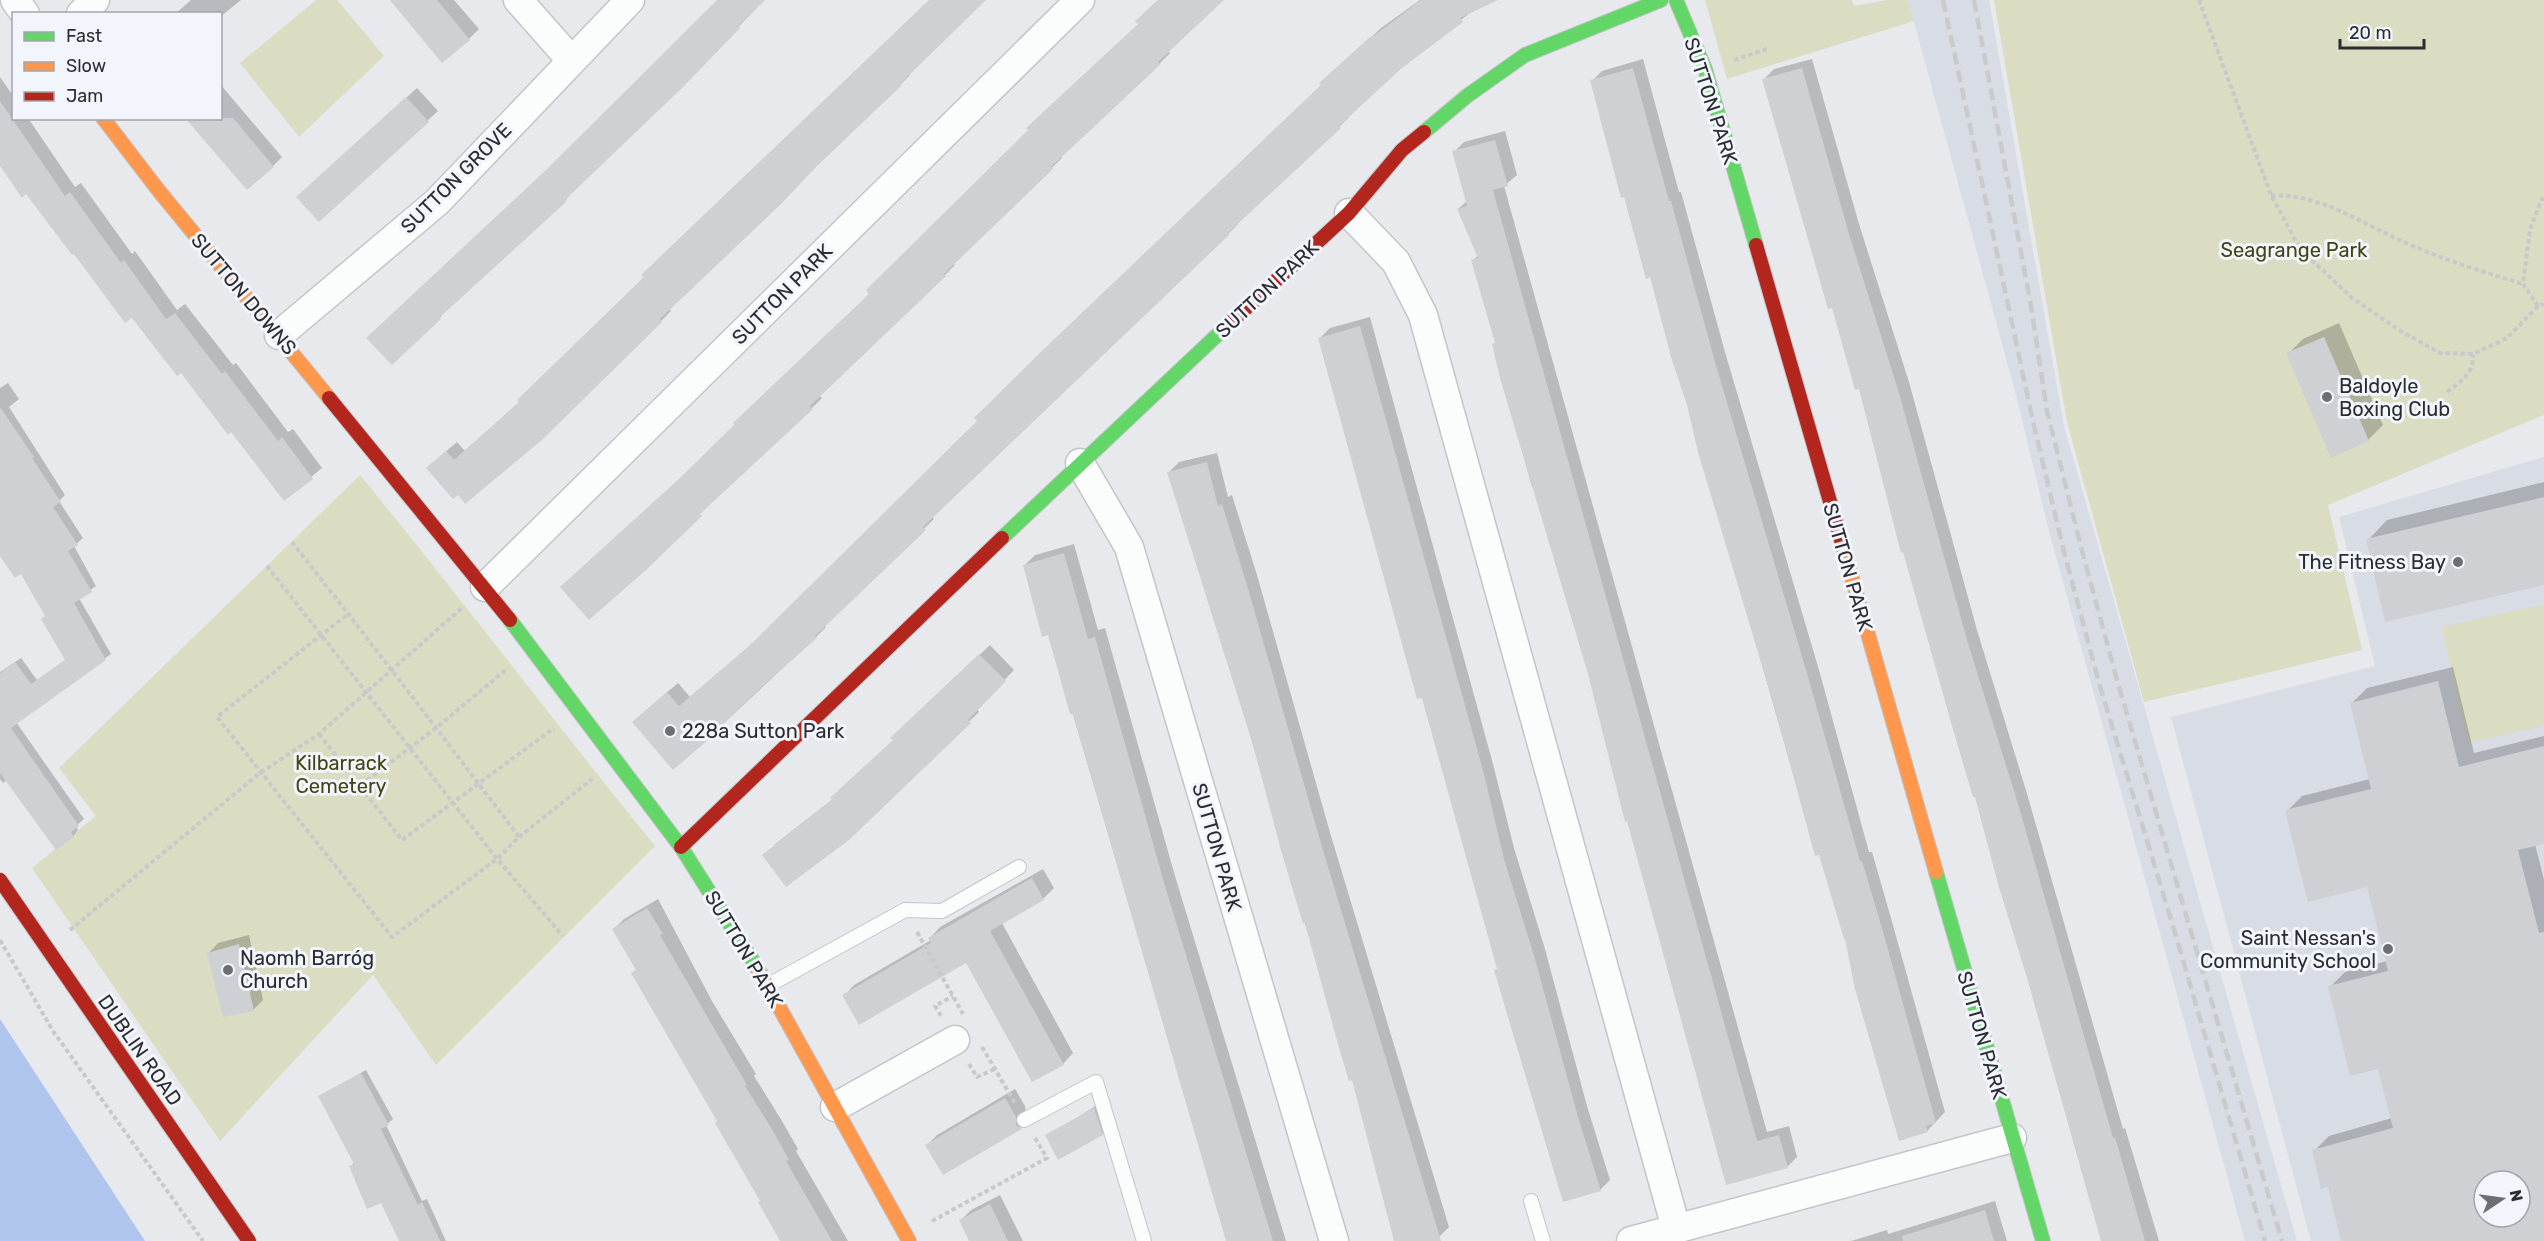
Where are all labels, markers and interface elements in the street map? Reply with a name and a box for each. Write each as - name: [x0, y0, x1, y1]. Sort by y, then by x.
- legend: [12, 12, 222, 120]
- scale bar: [2340, 12, 2424, 50]
- text: 20 m: [2349, 22, 2391, 44]
- text: Fast: [66, 25, 102, 47]
- street label: SUTTON PARK: [1679, 34, 1743, 168]
- text: Slow: [66, 55, 106, 77]
- text: Jam: [66, 85, 103, 107]
- street label: SUTTON GROVE: [396, 118, 516, 238]
- street label: SUTTON DOWNS: [186, 228, 302, 360]
- street label: SUTTON PARK: [1210, 235, 1324, 343]
- park label: Seagrange Park: [2221, 238, 2368, 262]
- street label: SUTTON PARK: [727, 239, 837, 349]
- place label: Baldoyle Boxing Club: [2339, 374, 2450, 421]
- marker: Baldoyle Boxing Club: [2320, 390, 2334, 404]
- street label: SUTTON PARK: [1818, 500, 1878, 634]
- place label: The Fitness Bay: [2298, 550, 2446, 574]
- marker: The Fitness Bay: [2451, 555, 2465, 569]
- place label: 228a Sutton Park: [682, 719, 845, 743]
- marker: 228a Sutton Park: [663, 724, 677, 738]
- park label: Kilbarrack Cemetery: [295, 751, 388, 798]
- street label: SUTTON PARK: [1187, 780, 1247, 914]
- street label: SUTTON PARK: [700, 886, 788, 1012]
- place label: Saint Nessan's Community School: [2200, 926, 2376, 973]
- marker: Saint Nessan's Community School: [2381, 942, 2395, 956]
- place label: Naomh Barróg Church: [240, 946, 374, 993]
- marker: Naomh Barróg Church: [221, 963, 235, 977]
- street label: SUTTON PARK: [1952, 968, 2012, 1102]
- street label: DUBLIN ROAD: [93, 990, 187, 1110]
- north arrow: [2472, 1169, 2532, 1229]
- text: N: [2506, 1188, 2527, 1203]

